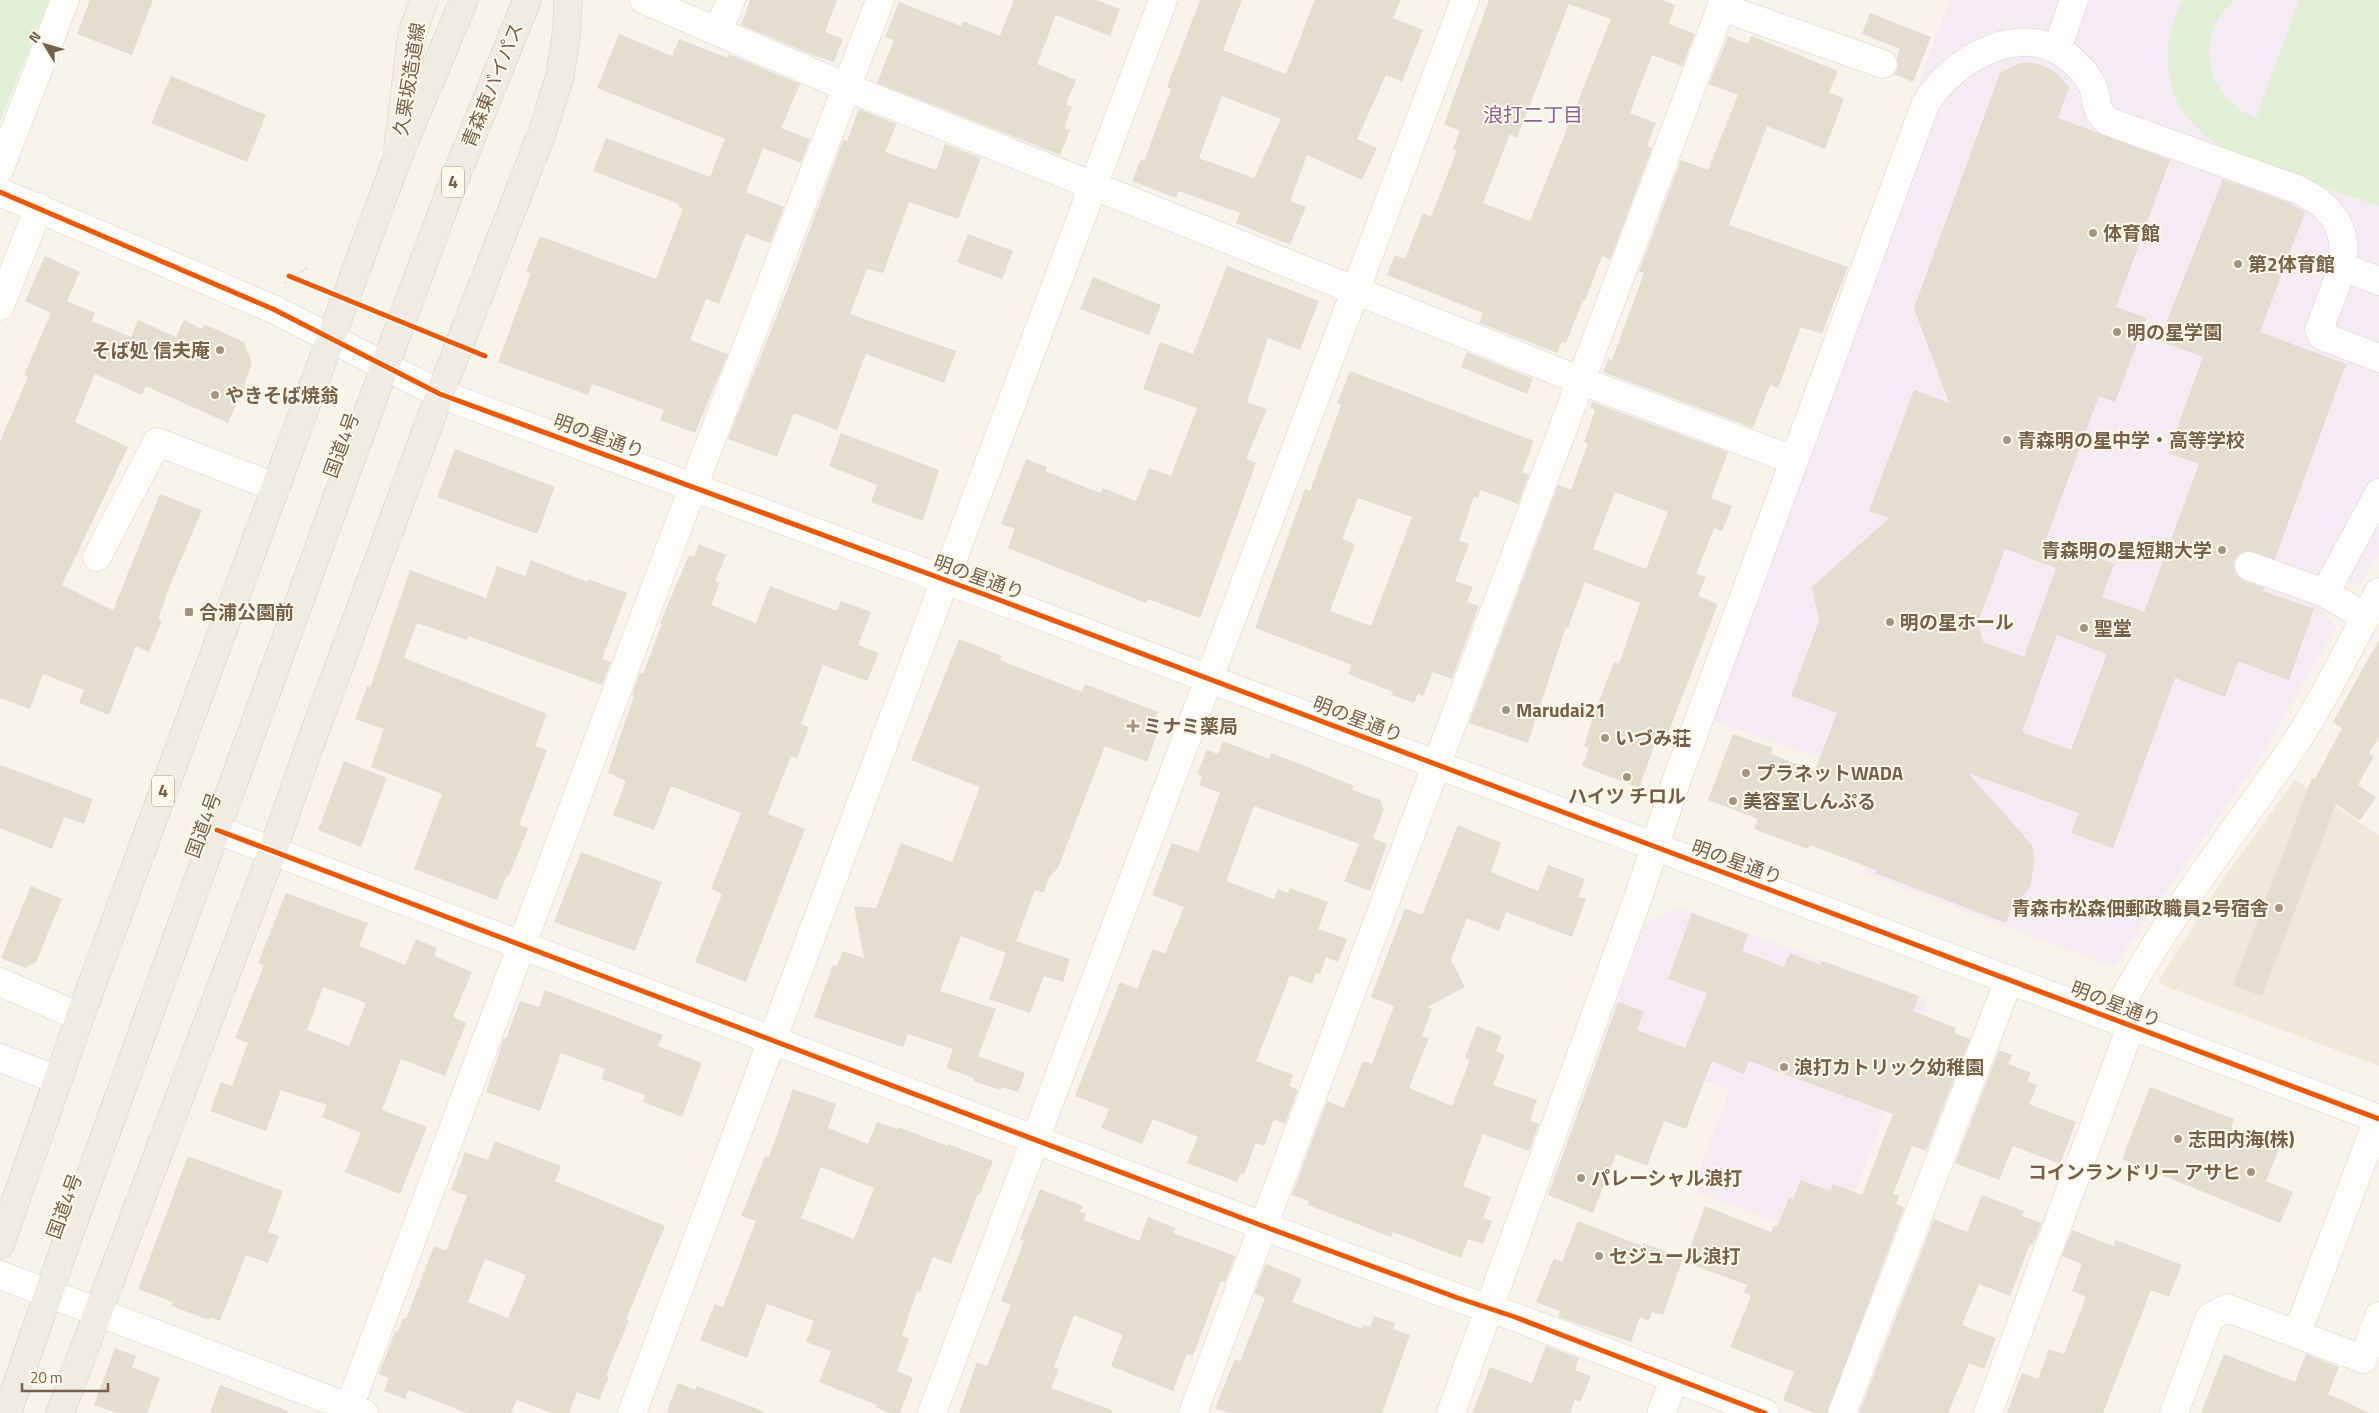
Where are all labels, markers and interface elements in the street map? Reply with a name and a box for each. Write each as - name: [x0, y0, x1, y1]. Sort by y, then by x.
- street label: 青森東バイパス: [453, 18, 530, 152]
- north arrow: [20, 20, 70, 70]
- street label: 久栗坂造道線: [385, 20, 432, 137]
- text: N: [23, 27, 46, 47]
- district label: 浪打二丁目: [1483, 99, 1583, 130]
- road number: 4: [442, 166, 464, 198]
- place label: 体育館: [2103, 218, 2160, 247]
- marker: 体育館: [2087, 227, 2099, 239]
- place label: 第2体育館: [2248, 249, 2335, 278]
- marker: 第2体育館: [2232, 258, 2244, 270]
- place label: 明の星学園: [2127, 317, 2222, 346]
- marker: 明の星学園: [2111, 326, 2123, 338]
- place label: そば処 信夫庵: [92, 335, 210, 364]
- marker: そば処 信夫庵: [214, 344, 226, 356]
- place label: やきそば焼翁: [225, 380, 339, 409]
- marker: やきそば焼翁: [209, 389, 221, 401]
- street label: 明の星通り: [550, 406, 649, 465]
- street label: 国道4号: [315, 408, 366, 482]
- place label: 青森明の星中学・高等学校: [2017, 425, 2245, 454]
- marker: 青森明の星中学・高等学校: [2001, 434, 2013, 446]
- place label: 青森明の星短期大学: [2041, 535, 2212, 564]
- marker: 青森明の星短期大学: [2216, 544, 2228, 556]
- street label: 明の星通り: [930, 547, 1029, 606]
- place label: 合浦公園前: [199, 597, 294, 626]
- marker: 合浦公園前: [183, 606, 195, 618]
- place label: 明の星ホール: [1900, 607, 2014, 636]
- place label: 聖堂: [2094, 613, 2132, 642]
- marker: 明の星ホール: [1884, 616, 1896, 628]
- marker: 聖堂: [2078, 622, 2090, 634]
- street label: 明の星通り: [1309, 688, 1408, 749]
- place label: Marudai21: [1516, 695, 1606, 724]
- marker: Marudai21: [1500, 704, 1512, 716]
- place label: ミナミ薬局: [1143, 711, 1238, 740]
- marker: ミナミ薬局: [1127, 720, 1139, 732]
- place label: いづみ荘: [1615, 723, 1691, 752]
- marker: いづみ荘: [1599, 732, 1611, 744]
- place label: プラネットWADA: [1756, 758, 1904, 787]
- marker: プラネットWADA: [1740, 767, 1752, 779]
- marker: ハイツ チロル: [1621, 771, 1633, 783]
- road number: 4: [152, 776, 174, 806]
- place label: ハイツ チロル: [1568, 781, 1686, 810]
- place label: 美容室しんぷる: [1743, 786, 1876, 815]
- street label: 国道4号: [177, 788, 228, 862]
- marker: 美容室しんぷる: [1727, 795, 1739, 807]
- street label: 明の星通り: [1688, 832, 1787, 891]
- place label: 青森市松森佃郵政職員2号宿舎: [2011, 893, 2269, 922]
- marker: 青森市松森佃郵政職員2号宿舎: [2273, 902, 2285, 914]
- street label: 明の星通り: [2067, 973, 2166, 1034]
- place label: 浪打カトリック幼稚園: [1794, 1052, 1984, 1081]
- marker: 浪打カトリック幼稚園: [1778, 1061, 1790, 1073]
- place label: 志田内海(株): [2188, 1124, 2295, 1153]
- marker: 志田内海(株): [2172, 1133, 2184, 1145]
- place label: コインランドリー アサヒ: [2028, 1157, 2241, 1186]
- place label: パレーシャル浪打: [1591, 1163, 1743, 1192]
- marker: コインランドリー アサヒ: [2245, 1166, 2257, 1178]
- street label: 国道4号: [38, 1169, 89, 1243]
- marker: パレーシャル浪打: [1575, 1172, 1587, 1184]
- place label: セジュール浪打: [1609, 1241, 1741, 1270]
- marker: セジュール浪打: [1593, 1250, 1605, 1262]
- scale bar: [22, 1360, 109, 1392]
- text: 20 m: [30, 1366, 63, 1389]

